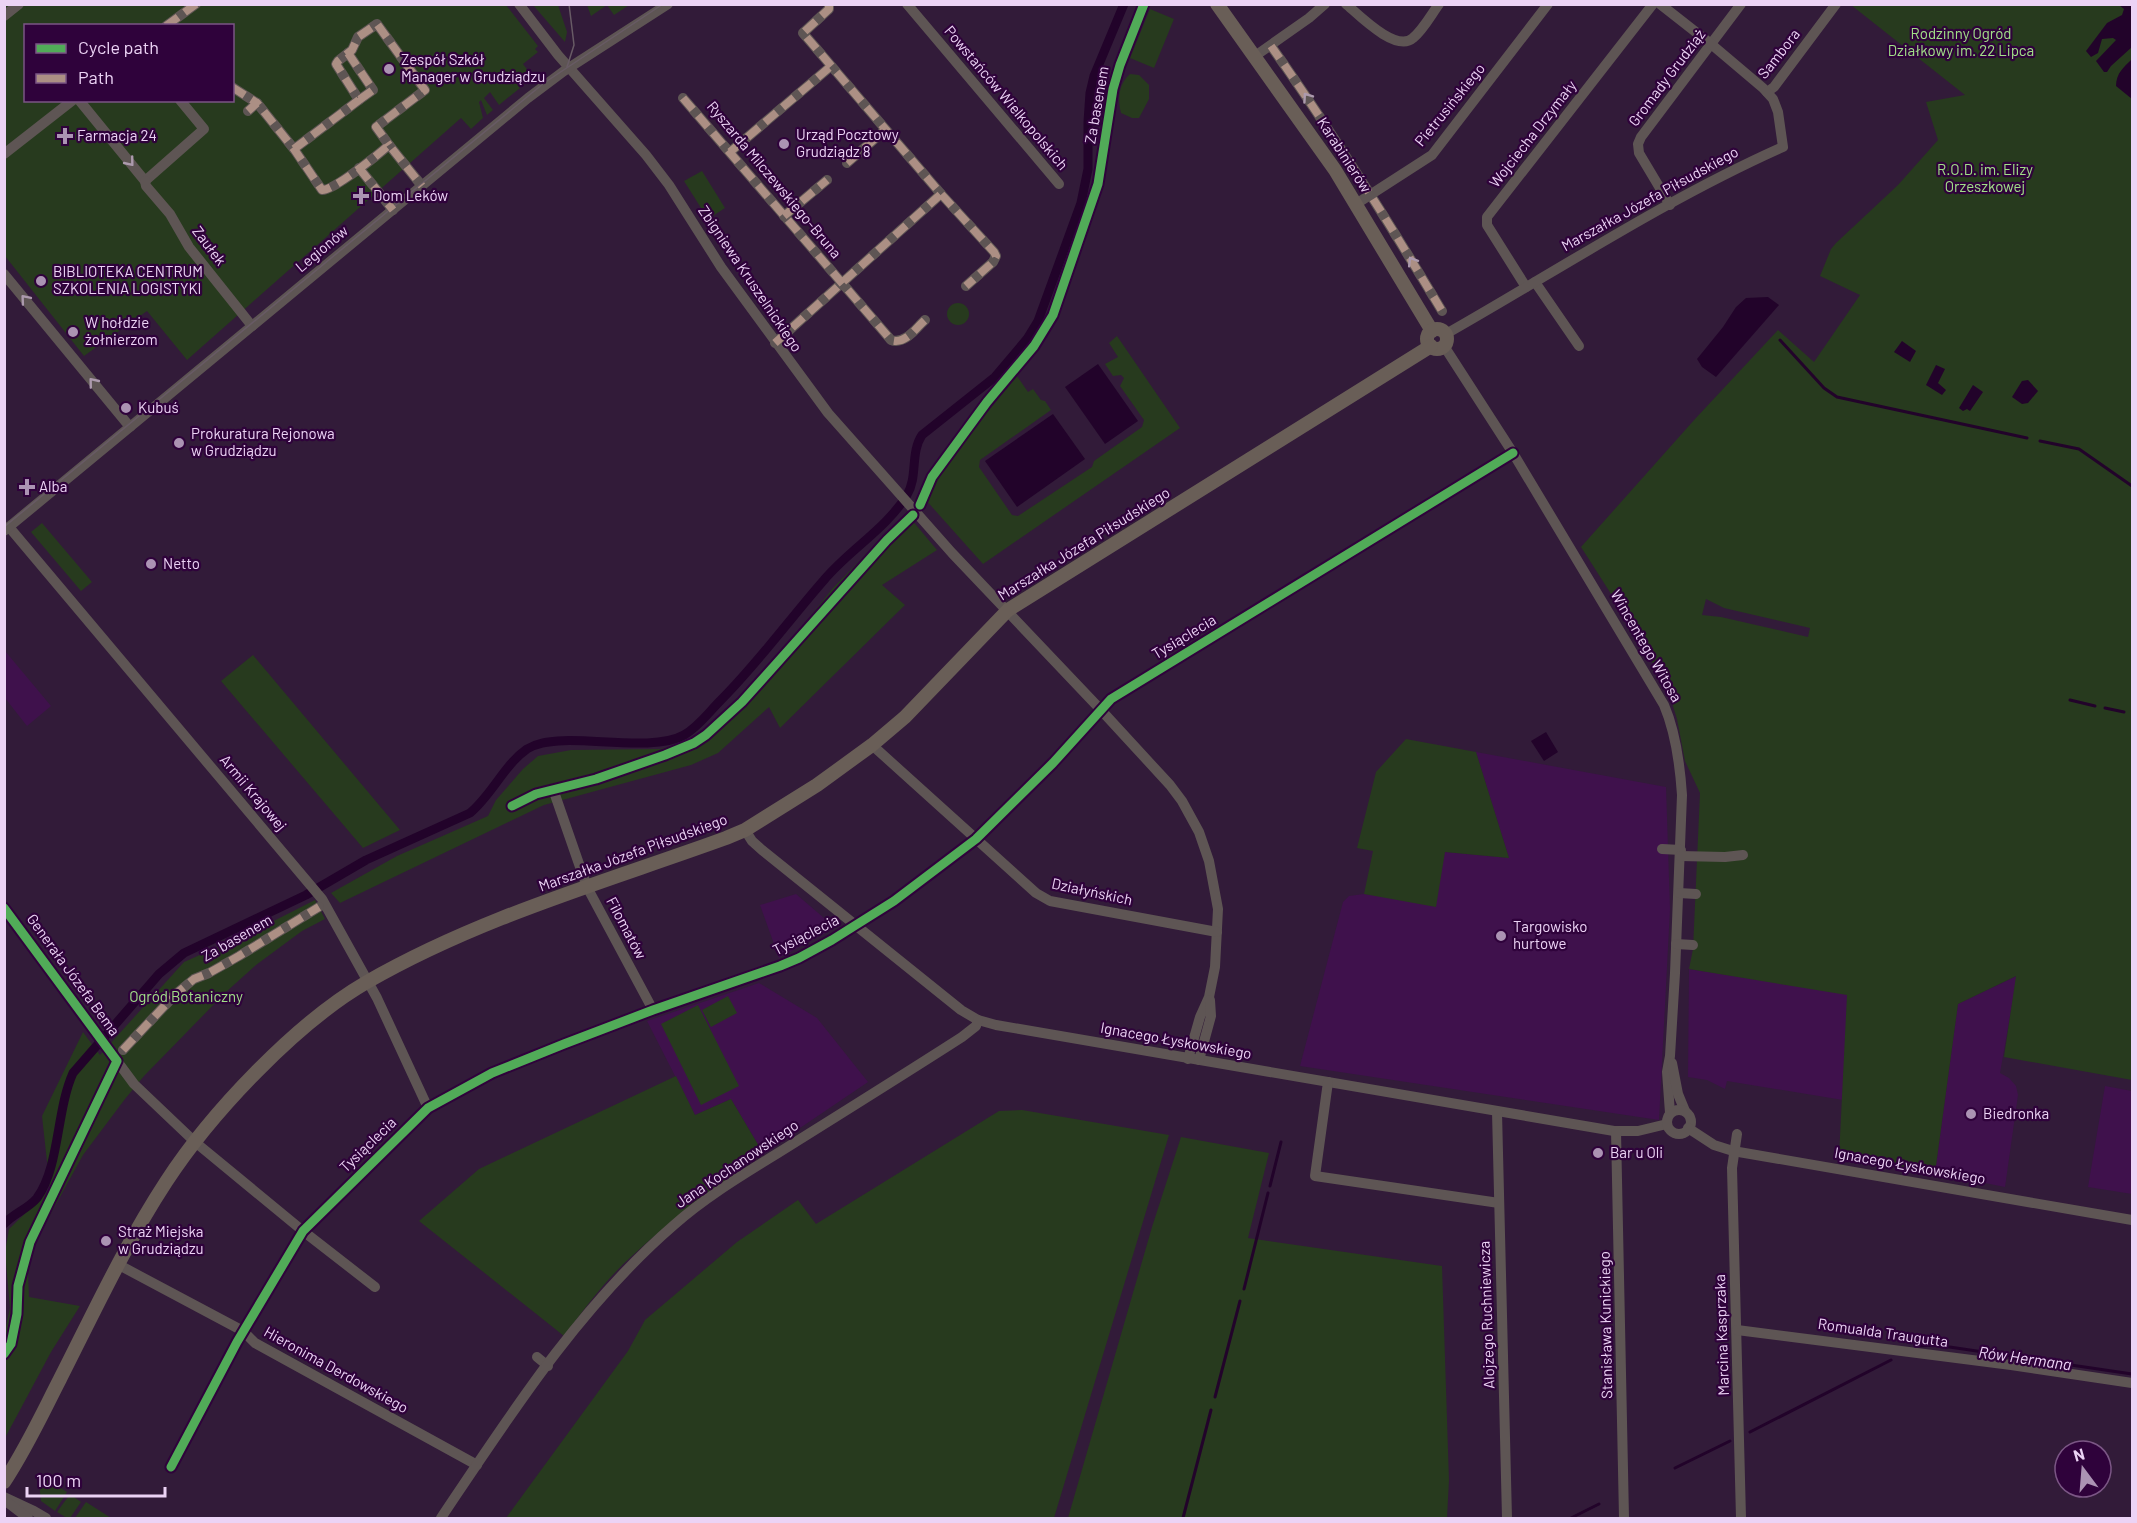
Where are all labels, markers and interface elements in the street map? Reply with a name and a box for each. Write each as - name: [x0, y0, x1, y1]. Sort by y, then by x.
- street label: Powstańców Wielkopolskich: [941, 22, 1072, 173]
- legend: [24, 24, 234, 102]
- park label: Rodzinny Ogród Działkowy im. 22 Lipca: [1888, 24, 2034, 59]
- street label: Gromady Grudziąż: [1624, 25, 1709, 129]
- street label: Sambora: [1753, 25, 1803, 82]
- text: Cycle path: [78, 36, 159, 58]
- place label: Zespół Szkół Manager w Grudziądzu: [401, 50, 545, 85]
- street label: Pietrusińskiego: [1410, 59, 1488, 149]
- marker: Zespół Szkół Manager w Grudziądzu: [382, 62, 396, 76]
- street label: Za basenem: [1080, 65, 1112, 145]
- text: Path: [78, 66, 114, 88]
- street label: Wojciecha Drzymały: [1485, 76, 1580, 191]
- one-way arrow: [1303, 92, 1314, 103]
- street label: Ryszarda Milczewskiego-Bruna: [704, 97, 846, 262]
- street label: Karabinierów: [1314, 114, 1376, 195]
- place label: Urząd Pocztowy Grudziądz 8: [796, 125, 899, 160]
- place label: Farmacja 24: [77, 126, 157, 144]
- marker: Farmacja 24: [58, 129, 72, 143]
- marker: Urząd Pocztowy Grudziądz 8: [777, 137, 791, 151]
- street label: Marszałka Józefa Piłsudskiego: [1558, 142, 1741, 254]
- one-way arrow: [122, 155, 133, 166]
- park label: R.O.D. im. Elizy Orzeszkowej: [1937, 160, 2033, 195]
- place label: Dom Leków: [373, 186, 448, 204]
- marker: Dom Leków: [354, 189, 368, 203]
- street label: Zbigniewa Kruszelnickiego: [695, 202, 807, 355]
- street label: Legionów: [291, 221, 351, 275]
- street label: Zaułek: [189, 222, 231, 269]
- one-way arrow: [1407, 257, 1419, 267]
- place label: BIBLIOTEKA CENTRUM SZKOLENIA LOGISTYKI: [53, 262, 203, 297]
- marker: BIBLIOTEKA CENTRUM SZKOLENIA LOGISTYKI: [34, 274, 48, 288]
- one-way arrow: [21, 295, 32, 306]
- place label: W hołdzie żołnierzom: [85, 313, 158, 348]
- marker: W hołdzie żołnierzom: [66, 325, 80, 339]
- one-way arrow: [89, 378, 100, 389]
- place label: Kubuś: [138, 398, 179, 416]
- marker: Kubuś: [119, 401, 133, 415]
- place label: Prokuratura Rejonowa w Grudziądzu: [191, 424, 335, 459]
- marker: Prokuratura Rejonowa w Grudziądzu: [172, 436, 186, 450]
- place label: Alba: [39, 477, 67, 495]
- marker: Alba: [20, 480, 34, 494]
- street label: Marszałka Józefa Piłsudskiego: [994, 483, 1173, 604]
- place label: Netto: [163, 554, 200, 572]
- marker: Netto: [144, 557, 158, 571]
- street label: Wincentego Witosa: [1607, 586, 1686, 705]
- street label: Tysiąclecia: [1148, 610, 1219, 662]
- street label: Armii Krajowej: [217, 751, 291, 834]
- street label: Marszałka Józefa Piłsudskiego: [536, 809, 729, 895]
- street label: Działyńskich: [1050, 874, 1134, 908]
- street label: Filomatów: [603, 893, 651, 962]
- street label: Generała Józefa Bema: [23, 910, 124, 1039]
- street label: Za basenem: [198, 910, 275, 965]
- street label: Tysiąclecia: [770, 910, 842, 958]
- place label: Targowisko hurtowe: [1513, 917, 1587, 952]
- marker: Targowisko hurtowe: [1494, 929, 1508, 943]
- park label: Ogród Botaniczny: [129, 987, 243, 1005]
- street label: Ignacego Łyskowskiego: [1099, 1018, 1253, 1062]
- place label: Biedronka: [1983, 1104, 2049, 1122]
- marker: Biedronka: [1964, 1107, 1978, 1121]
- street label: Tysiąclecia: [335, 1113, 399, 1176]
- street label: Jana Kochanowskiego: [671, 1115, 801, 1211]
- place label: Bar u Oli: [1610, 1143, 1663, 1161]
- street label: Ignacego Łyskowskiego: [1833, 1143, 1987, 1187]
- marker: Bar u Oli: [1591, 1146, 1605, 1160]
- place label: Straż Miejska w Grudziądzu: [118, 1222, 204, 1257]
- marker: Straż Miejska w Grudziądzu: [99, 1234, 113, 1248]
- street label: Alojzego Ruchniewicza: [1474, 1241, 1498, 1389]
- street label: Stanisława Kunickiego: [1595, 1251, 1615, 1399]
- street label: Marcina Kasprzaka: [1710, 1274, 1732, 1396]
- street label: Romualda Traugutta: [1817, 1314, 1949, 1350]
- street label: Hieronima Derdowskiego: [261, 1322, 412, 1416]
- water label: Rów Hermana: [1977, 1342, 2073, 1373]
- north arrow: [2053, 1439, 2113, 1499]
- text: N: [2071, 1444, 2086, 1465]
- scale bar: [27, 1460, 165, 1498]
- text: 100 m: [36, 1469, 81, 1491]

